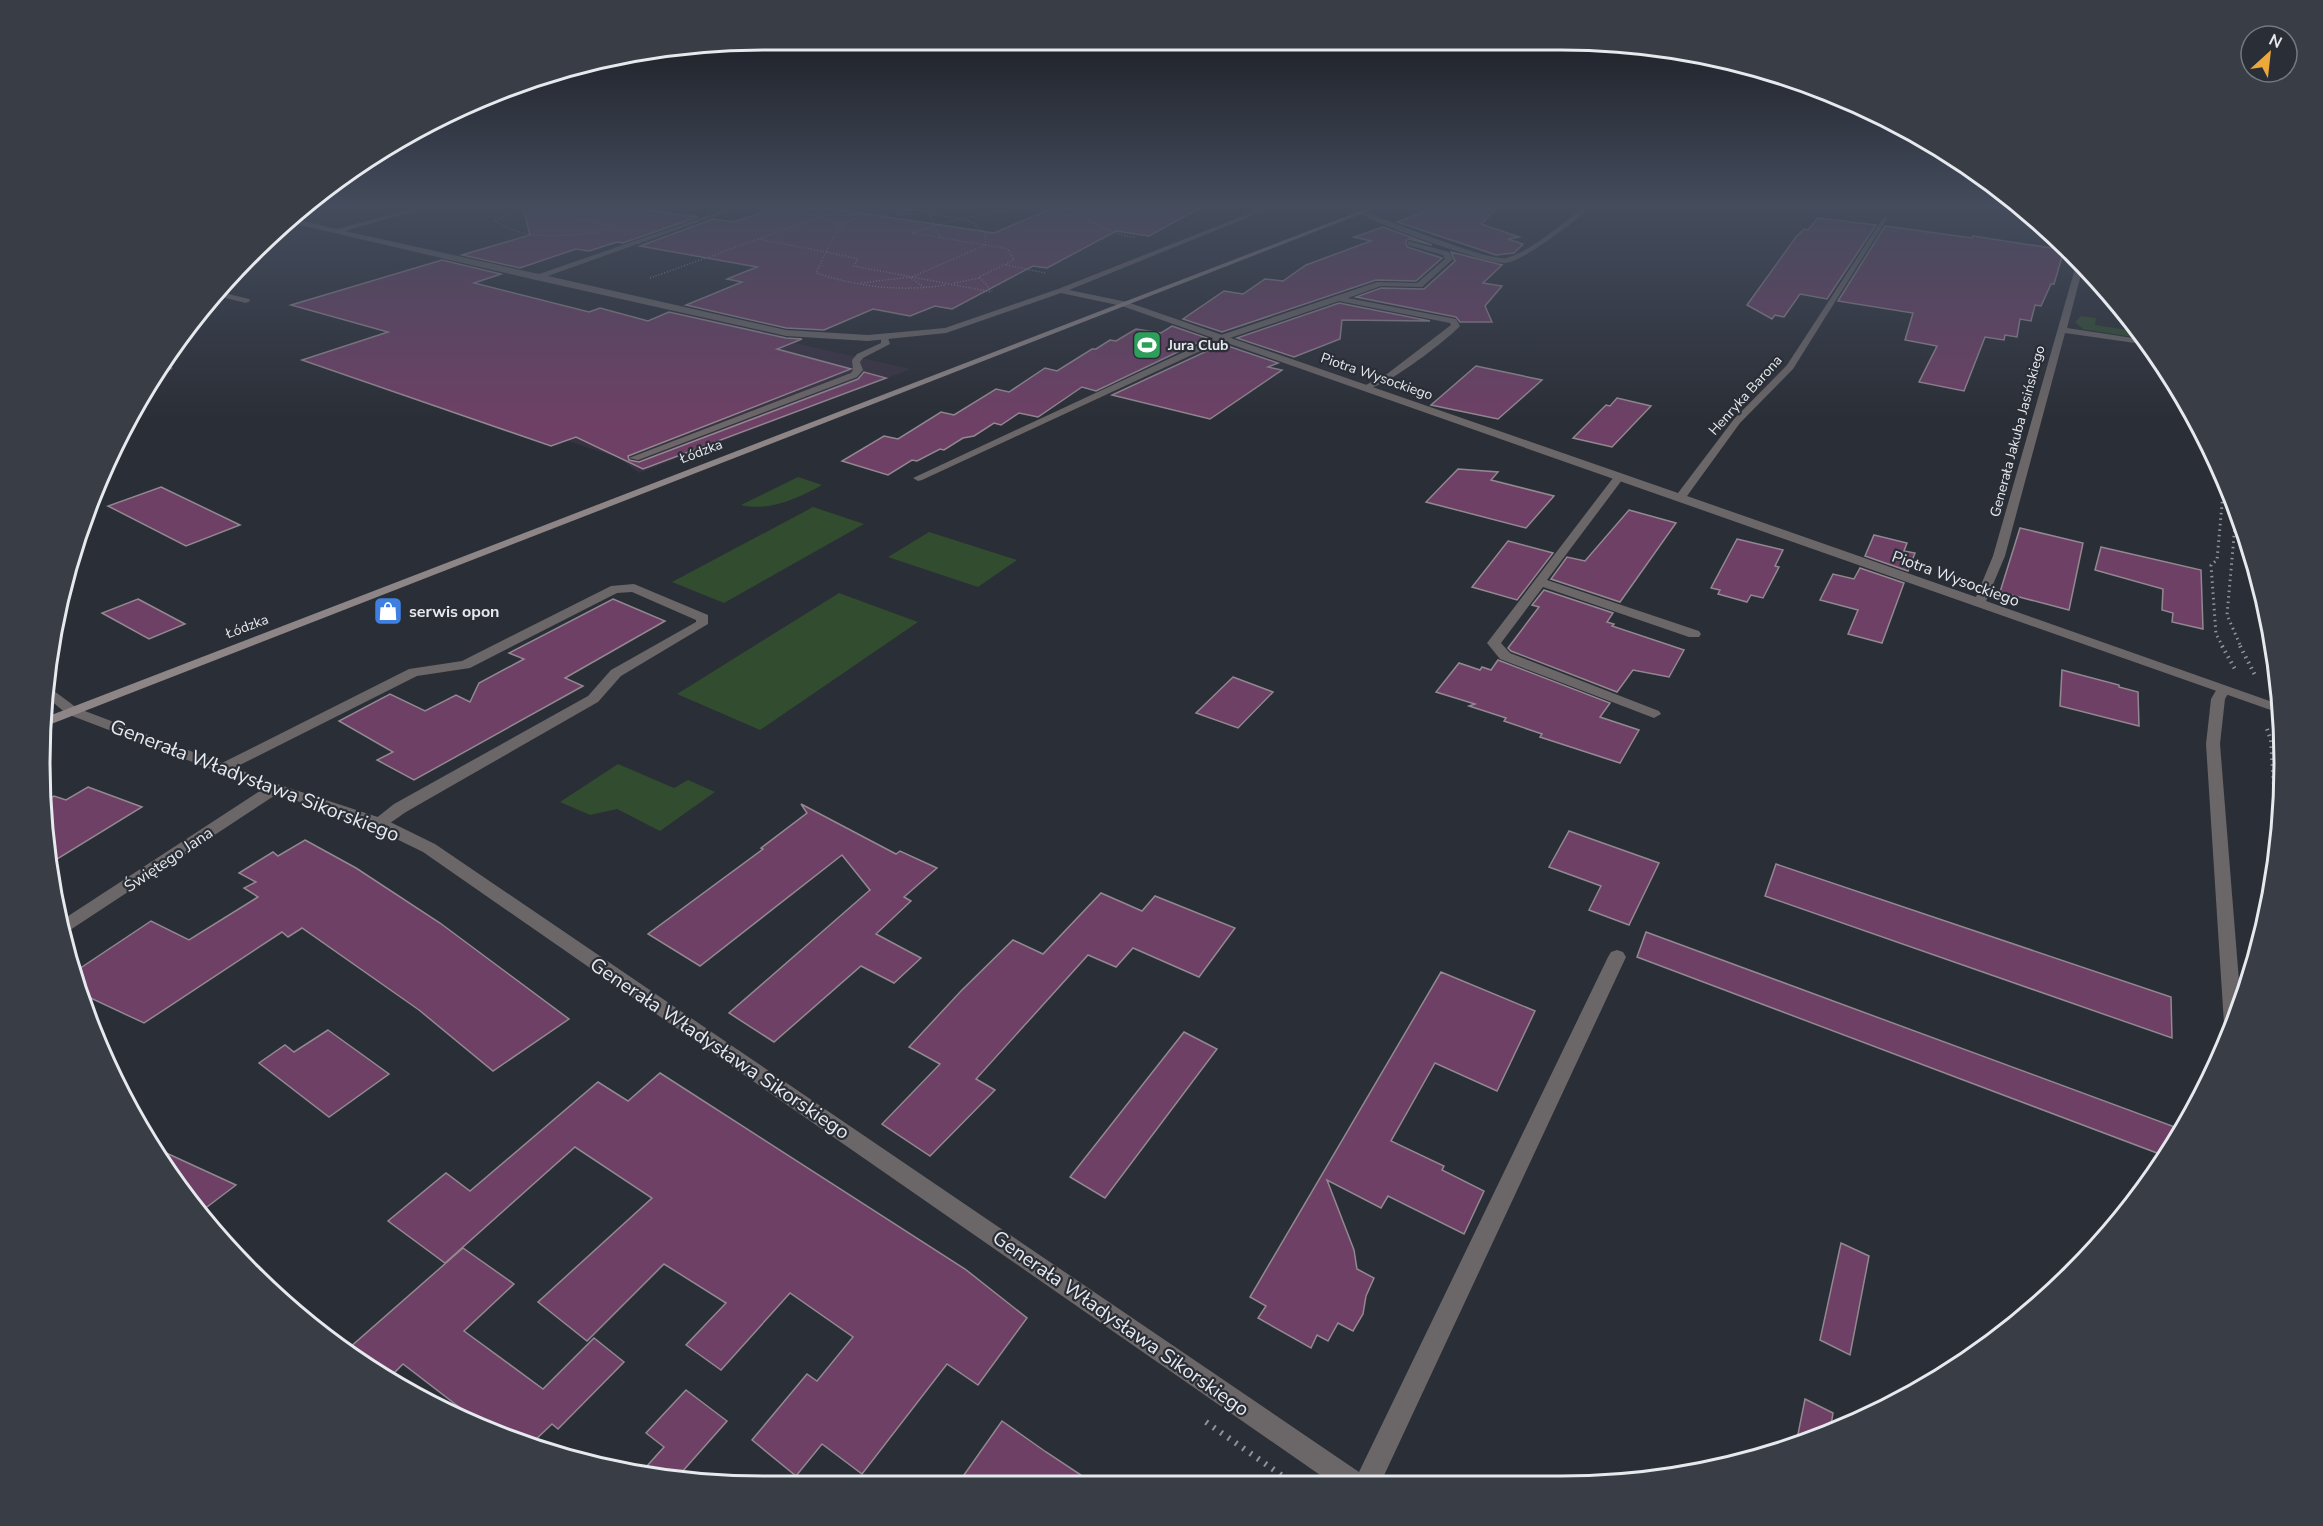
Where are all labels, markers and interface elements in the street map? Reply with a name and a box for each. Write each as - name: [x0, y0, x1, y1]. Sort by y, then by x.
- north arrow: [2239, 24, 2299, 84]
- text: N: [2265, 29, 2286, 54]
- sports icon: Jura Club: [1131, 329, 1163, 361]
- place label: Jura Club: [1167, 336, 1228, 355]
- street label: Generała Jakuba Jasińskiego: [1985, 343, 2050, 519]
- street label: Piotra Wysockiego: [1318, 348, 1436, 405]
- street label: Henryka Barona: [1704, 351, 1786, 439]
- street label: Łódzka: [676, 435, 725, 469]
- street label: Piotra Wysockiego: [1889, 546, 2023, 612]
- shop icon: serwis opon: [372, 595, 404, 627]
- place label: serwis opon: [409, 601, 499, 623]
- street label: Łódzka: [222, 610, 271, 644]
- street label: Generała Władysława Sikorskiego: [106, 713, 403, 848]
- street label: Świętego Jana: [120, 822, 217, 898]
- street label: Generała Władysława Sikorskiego: [585, 951, 855, 1146]
- street label: Generała Władysława Sikorskiego: [987, 1224, 1255, 1423]

